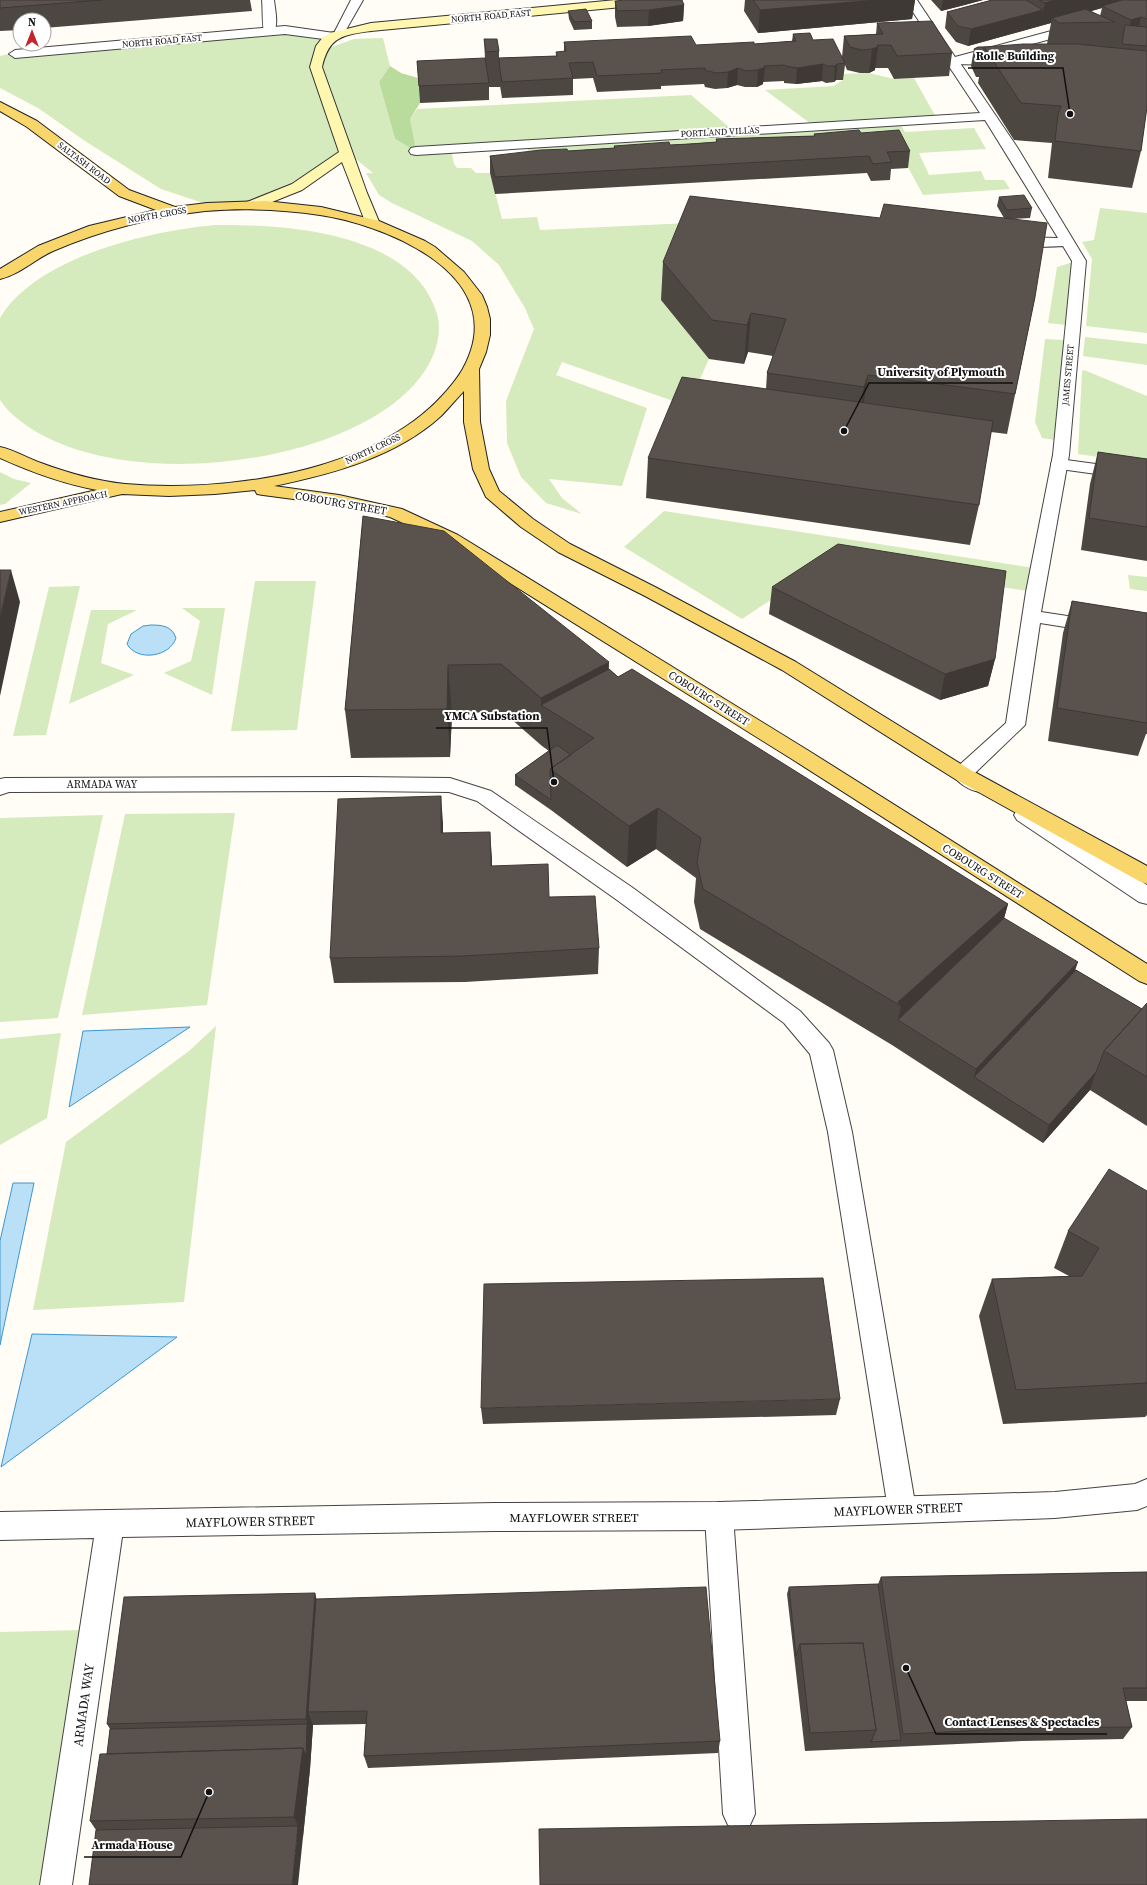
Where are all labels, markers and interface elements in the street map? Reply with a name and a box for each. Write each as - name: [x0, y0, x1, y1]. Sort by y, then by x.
- street label: NORTH ROAD EAST: [451, 6, 532, 25]
- north arrow: [12, 12, 52, 52]
- text: N: [28, 15, 36, 30]
- street label: NORTH ROAD EAST: [122, 31, 203, 50]
- callout: Rolle Building: [968, 44, 1063, 68]
- text: Rolle Building: [976, 48, 1055, 64]
- street label: PORTLAND VILLAS: [680, 124, 760, 140]
- street label: SALTASH ROAD: [55, 139, 113, 187]
- street label: NORTH CROSS: [127, 204, 188, 226]
- street label: JAMES STREET: [1059, 343, 1077, 407]
- callout: University of Plymouth: [869, 359, 1013, 383]
- text: University of Plymouth: [877, 364, 1005, 380]
- street label: NORTH CROSS: [343, 431, 403, 467]
- street label: WESTERN APPROACH: [18, 488, 108, 518]
- street label: COBOURG STREET: [294, 488, 388, 519]
- street label: COBOURG STREET: [665, 667, 752, 730]
- callout: YMCA Substation: [436, 704, 547, 728]
- text: YMCA Substation: [444, 708, 540, 724]
- street label: ARMADA WAY: [67, 777, 137, 792]
- street label: COBOURG STREET: [939, 840, 1026, 903]
- street label: MAYFLOWER STREET: [833, 1499, 963, 1520]
- street label: MAYFLOWER STREET: [509, 1509, 639, 1526]
- street label: MAYFLOWER STREET: [185, 1512, 315, 1531]
- street label: ARMADA WAY: [69, 1662, 98, 1748]
- callout: Contact Lenses & Spectacles: [936, 1710, 1107, 1734]
- text: Contact Lenses & Spectacles: [945, 1714, 1100, 1730]
- callout: Armada House: [84, 1833, 181, 1857]
- text: Armada House: [91, 1837, 173, 1853]

